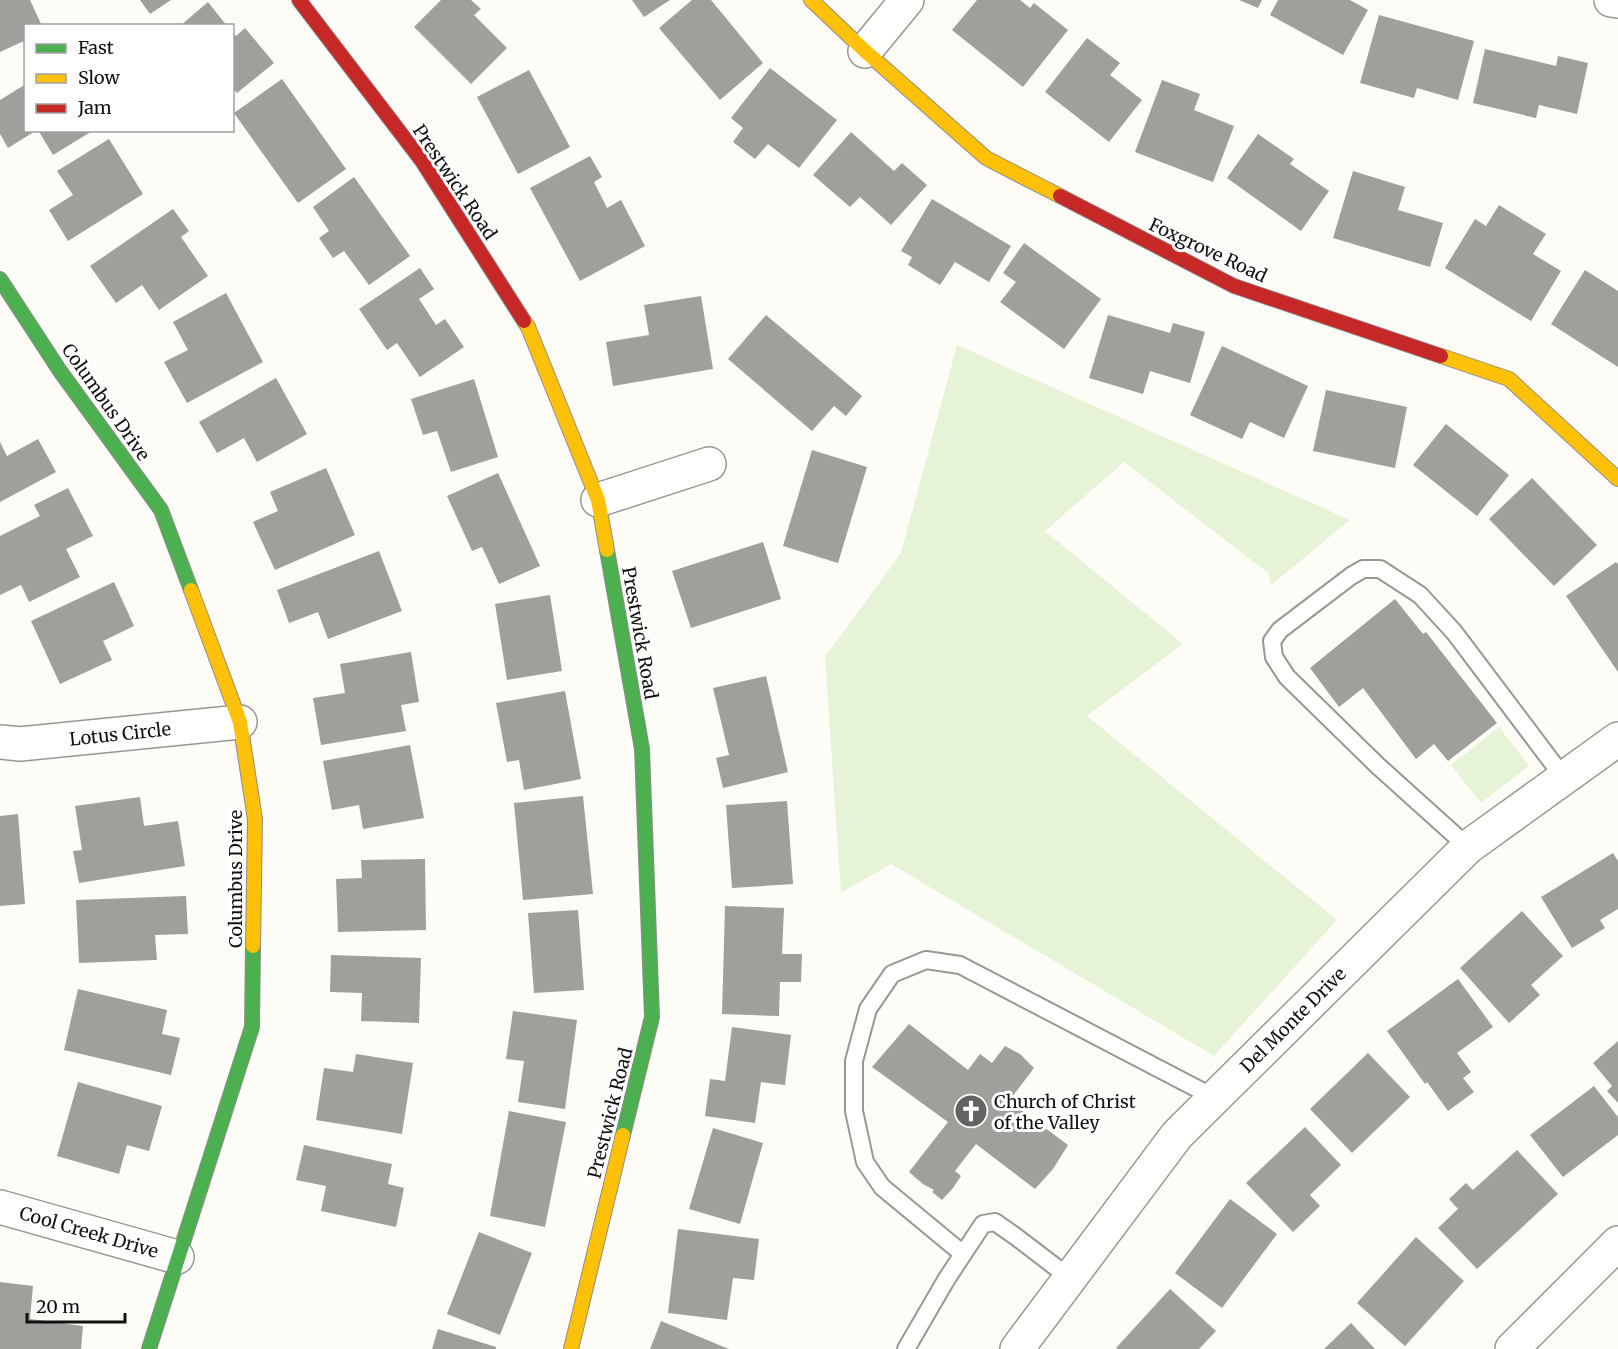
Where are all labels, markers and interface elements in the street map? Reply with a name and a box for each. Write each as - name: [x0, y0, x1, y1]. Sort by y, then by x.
- legend: [24, 24, 234, 132]
- text: Fast: [78, 36, 114, 59]
- text: Slow: [78, 66, 121, 89]
- text: Jam: [77, 96, 112, 119]
- street label: Prestwick Road: [408, 120, 502, 244]
- street label: Foxgrove Road: [1145, 213, 1271, 287]
- street label: Columbus Drive: [57, 339, 155, 465]
- street label: Prestwick Road: [617, 565, 663, 701]
- street label: Lotus Circle: [68, 717, 172, 751]
- street label: Columbus Drive: [224, 810, 247, 948]
- street label: Del Monte Drive: [1235, 962, 1351, 1078]
- street label: Prestwick Road: [583, 1045, 637, 1181]
- place label: Church of Christ of the Valley: [994, 1090, 1136, 1134]
- church icon: Church of Christ of the Valley: [953, 1093, 989, 1129]
- street label: Cool Creek Drive: [17, 1201, 161, 1263]
- scale bar: [27, 1286, 124, 1324]
- text: 20 m: [36, 1295, 80, 1318]

